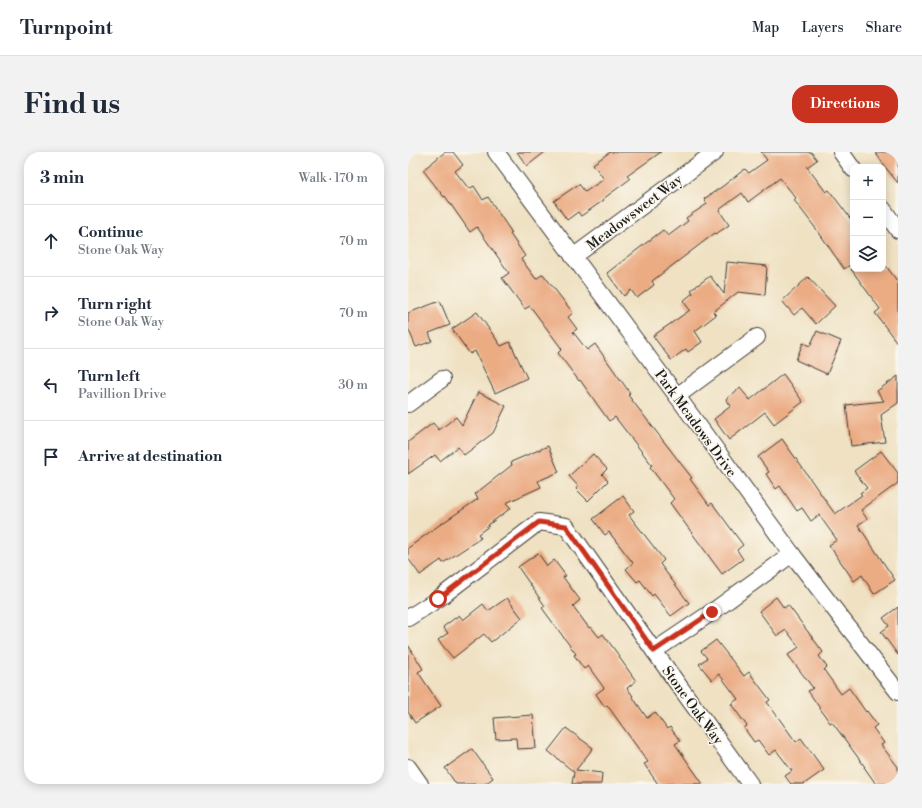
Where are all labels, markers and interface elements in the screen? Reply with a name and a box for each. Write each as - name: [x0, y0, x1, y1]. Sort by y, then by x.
- text: Turnpoint: [20, 16, 113, 40]
- text: Map: [752, 19, 779, 37]
- text: Layers: [801, 19, 844, 37]
- text: Share: [866, 19, 902, 37]
- button: Directions: [792, 85, 898, 123]
- text: Find us: [24, 87, 120, 122]
- map controls: [850, 164, 886, 272]
- button: +: [850, 164, 886, 200]
- text: 3 min: [40, 167, 84, 189]
- text: Walk · 170 m: [298, 170, 368, 186]
- street label: Meadowsweet Way: [583, 171, 686, 255]
- button: −: [850, 200, 886, 236]
- text: Continue: [78, 223, 143, 242]
- icon: ahead: [40, 230, 62, 252]
- text: 70 m: [339, 233, 368, 249]
- button: layers: [850, 236, 886, 272]
- text: Stone Oak Way: [78, 242, 164, 258]
- text: Turn right: [78, 295, 152, 314]
- icon: right: [40, 302, 62, 324]
- text: 70 m: [339, 305, 368, 321]
- text: Stone Oak Way: [78, 314, 164, 330]
- street label: Park Meadows Drive: [650, 366, 740, 481]
- text: Turn left: [78, 367, 140, 386]
- icon: left: [40, 374, 62, 396]
- text: 30 m: [338, 377, 368, 393]
- text: Pavillion Drive: [78, 386, 166, 402]
- icon: arrive: [40, 446, 62, 468]
- text: Arrive at destination: [78, 447, 222, 466]
- route start: [429, 590, 447, 608]
- route end: [703, 603, 721, 621]
- street label: Stone Oak Way: [658, 663, 727, 749]

